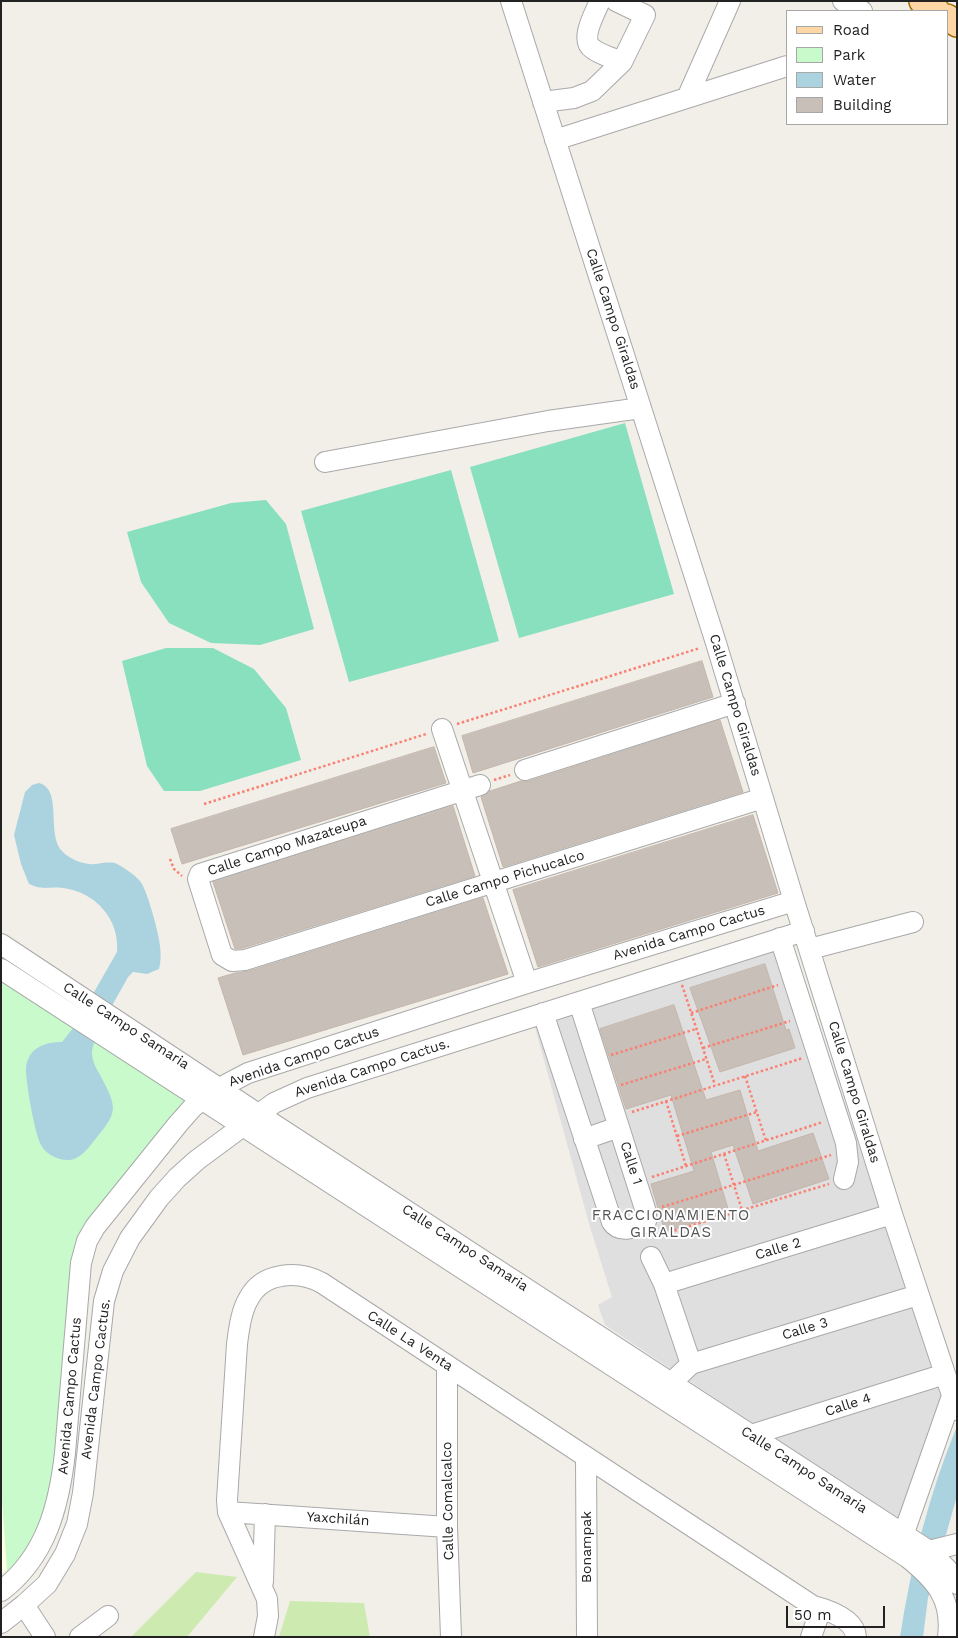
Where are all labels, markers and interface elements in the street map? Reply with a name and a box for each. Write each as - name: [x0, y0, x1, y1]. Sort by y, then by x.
- legend: [786, 10, 948, 125]
- text: Road: [833, 21, 870, 39]
- text: Park: [833, 46, 865, 64]
- text: Water: [833, 71, 876, 89]
- text: Building: [833, 96, 891, 114]
- street label: Calle Campo Giraldas: [582, 246, 644, 392]
- street label: Calle Campo Giraldas: [705, 632, 765, 778]
- street label: Calle Campo Mazateupa: [205, 812, 369, 880]
- street label: Calle Campo Pichucalco: [423, 847, 587, 911]
- street label: Avenida Campo Cactus: [611, 902, 767, 964]
- street label: Calle Campo Samaria: [60, 979, 192, 1073]
- street label: Calle Campo Giraldas: [824, 1019, 884, 1165]
- street label: Avenida Campo Cactus: [227, 1023, 381, 1091]
- street label: Avenida Campo Cactus.: [292, 1035, 452, 1101]
- street label: Calle 1: [616, 1139, 646, 1187]
- street label: Calle Campo Samaria: [399, 1201, 531, 1295]
- district label: FRACCIONAMIENTO GIRALDAS: [590, 1207, 752, 1242]
- street label: Calle 2: [753, 1234, 803, 1264]
- street label: Avenida Campo Cactus.: [78, 1298, 114, 1460]
- street label: Calle La Venta: [364, 1307, 456, 1375]
- street label: Calle 3: [780, 1314, 830, 1344]
- street label: Avenida Campo Cactus: [55, 1317, 85, 1475]
- street label: Calle 4: [823, 1390, 873, 1420]
- street label: Calle Campo Samaria: [738, 1423, 870, 1517]
- street label: Calle Comalcalco: [439, 1441, 457, 1561]
- street label: Yaxchilán: [306, 1508, 370, 1530]
- street label: Bonampak: [579, 1511, 595, 1583]
- scale bar: [788, 1596, 887, 1628]
- text: 50 m: [794, 1606, 831, 1624]

